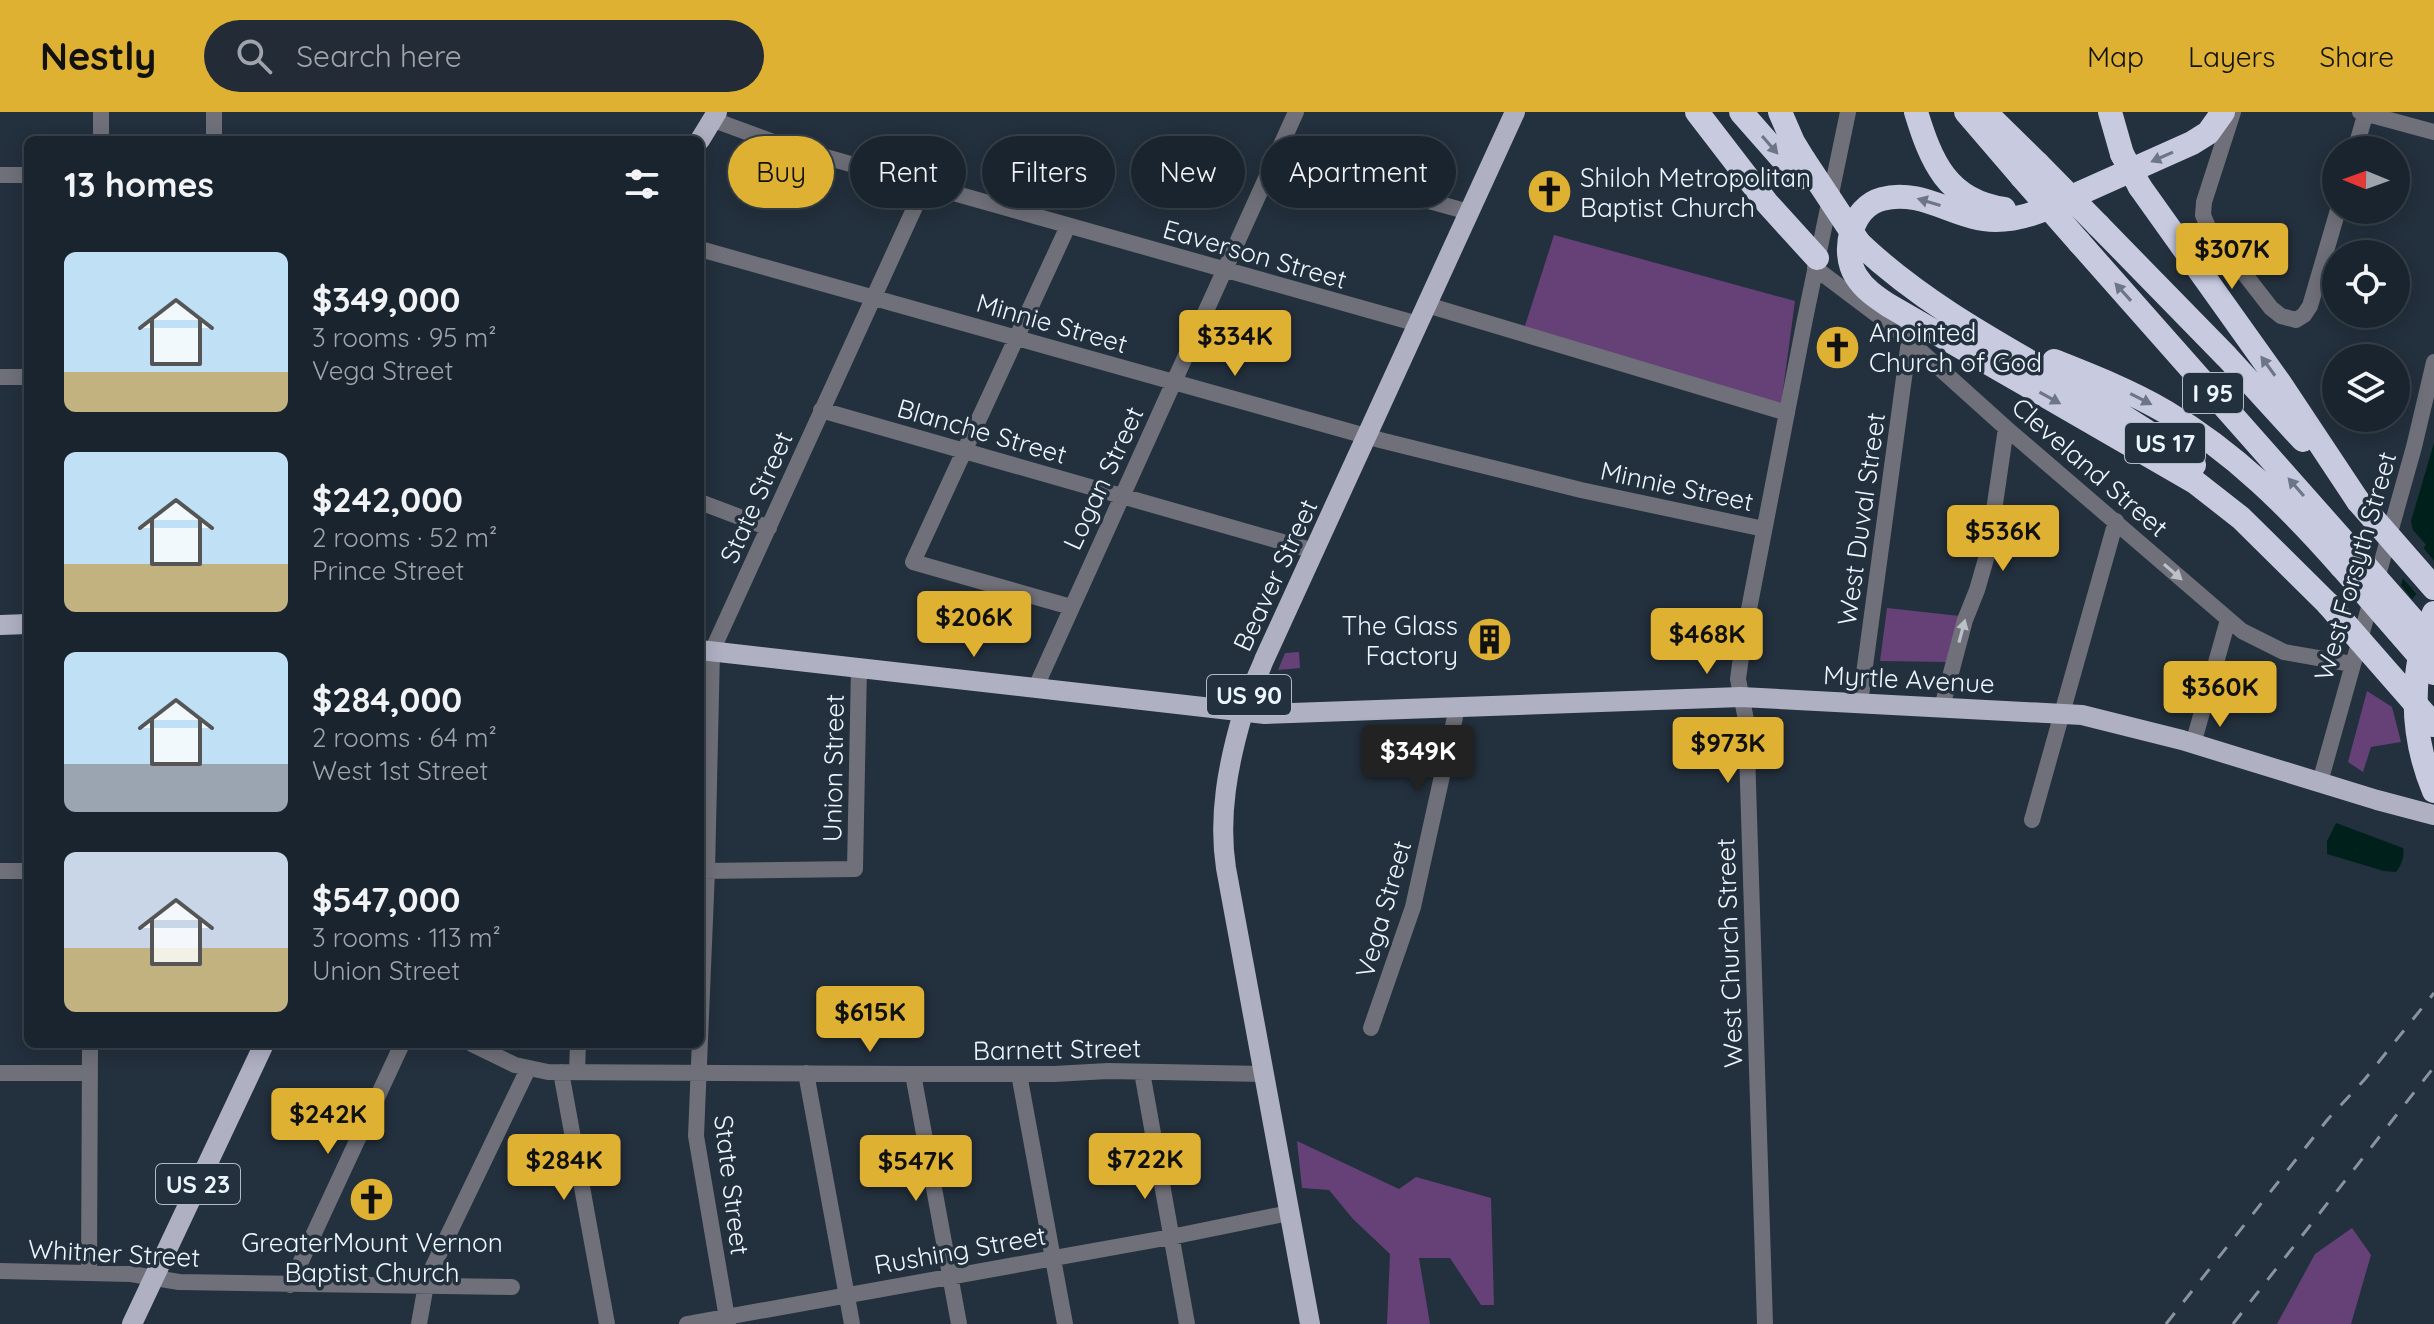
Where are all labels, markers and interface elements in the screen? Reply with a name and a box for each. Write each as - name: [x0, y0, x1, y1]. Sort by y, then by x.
- search box: [204, 20, 764, 92]
- text: Nestly: [40, 32, 156, 80]
- icon: search: [232, 34, 276, 78]
- text: Search here: [296, 37, 462, 75]
- text: Map: [2087, 39, 2144, 74]
- text: Layers: [2188, 39, 2275, 74]
- text: Share: [2319, 39, 2394, 74]
- one-way arrow: [1761, 135, 1778, 155]
- chip: Buy: [728, 136, 834, 208]
- chip: Rent: [850, 136, 966, 208]
- chip: Filters: [982, 136, 1115, 208]
- chip: New: [1131, 136, 1245, 208]
- chip: Apartment: [1261, 136, 1456, 208]
- north arrow: [2322, 136, 2410, 224]
- map controls: [2322, 136, 2410, 432]
- one-way arrow: [2150, 150, 2174, 163]
- place label: Shiloh Metropolitan Baptist Church: [1580, 161, 1811, 224]
- icon: filters: [620, 162, 664, 206]
- text: 13 homes: [64, 163, 214, 206]
- church icon: Shiloh Metropolitan Baptist Church: [1525, 168, 1573, 216]
- one-way arrow: [1917, 196, 1941, 208]
- street label: Eaverson Street: [1159, 212, 1351, 296]
- pin: $307K: [2176, 223, 2288, 291]
- text: $307K: [2194, 232, 2270, 265]
- button: locate: [2322, 240, 2410, 328]
- text: $349,000: [312, 278, 460, 321]
- one-way arrow: [2115, 283, 2133, 302]
- icon: home: [128, 284, 224, 380]
- street label: Minnie Street: [973, 286, 1131, 360]
- pin: $334K: [1179, 310, 1291, 378]
- place label: Anointed Church of God: [1869, 316, 2042, 379]
- text: $334K: [1197, 319, 1273, 352]
- text: 3 rooms · 95 m²: [312, 321, 496, 354]
- church icon: Anointed Church of God: [1814, 323, 1862, 371]
- button: layers: [2322, 344, 2410, 432]
- text: Vega Street: [312, 354, 453, 387]
- one-way arrow: [2260, 356, 2276, 377]
- road number: I 95: [2183, 373, 2243, 413]
- street label: Cleveland Street: [2005, 390, 2175, 544]
- one-way arrow: [2039, 390, 2061, 404]
- street label: Blanche Street: [893, 391, 1071, 471]
- one-way arrow: [2130, 392, 2153, 406]
- street label: Logan Street: [1055, 401, 1151, 555]
- street label: West Duval Street: [1830, 410, 1892, 628]
- road number: US 17: [2125, 423, 2205, 463]
- street label: State Street: [712, 426, 800, 568]
- street label: West Forsyth Street: [2307, 448, 2403, 684]
- street label: Minnie Street: [1597, 454, 1757, 518]
- one-way arrow: [2287, 477, 2305, 496]
- text: $242,000: [312, 478, 463, 521]
- icon: home: [128, 484, 224, 580]
- street label: Beaver Street: [1225, 494, 1325, 656]
- pin: $536K: [1947, 505, 2059, 573]
- text: $536K: [1965, 514, 2041, 547]
- text: 2 rooms · 52 m²: [312, 521, 497, 554]
- text: Prince Street: [312, 554, 464, 587]
- one-way arrow: [2164, 562, 2183, 580]
- pin: $206K: [918, 591, 1030, 659]
- text: $206K: [935, 600, 1013, 633]
- pin: $468K: [1651, 608, 1763, 676]
- place label: The Glass Factory: [1342, 609, 1458, 672]
- building icon: The Glass Factory: [1465, 616, 1513, 664]
- text: $468K: [1669, 617, 1745, 650]
- one-way arrow: [1956, 619, 1968, 644]
- street label: Myrtle Avenue: [1822, 658, 1996, 700]
- pin: $360K: [2164, 661, 2276, 729]
- text: $360K: [2182, 670, 2258, 703]
- road number: US 90: [1207, 675, 1291, 715]
- text: $284,000: [312, 678, 462, 721]
- icon: home: [128, 684, 224, 780]
- street label: Union Street: [815, 694, 851, 842]
- pin: $973K: [1672, 717, 1784, 785]
- text: 2 rooms · 64 m²: [312, 721, 497, 754]
- pin: $349K: [1362, 725, 1474, 793]
- text: $973K: [1691, 726, 1765, 759]
- text: $349K: [1380, 734, 1456, 767]
- text: West 1st Street: [312, 754, 488, 787]
- street label: Vega Street: [1348, 837, 1418, 981]
- street label: West Church Street: [1708, 838, 1750, 1068]
- text: $547,000: [312, 878, 460, 921]
- icon: home: [128, 884, 224, 980]
- text: 3 rooms · 113 m²: [312, 921, 501, 954]
- text: Union Street: [312, 954, 460, 987]
- pin: $615K: [814, 986, 926, 1054]
- text: $615K: [834, 995, 906, 1028]
- street label: Barnett Street: [973, 1031, 1141, 1067]
- pin: $242K: [272, 1088, 384, 1156]
- text: $242K: [289, 1097, 367, 1130]
- street label: State Street: [707, 1113, 757, 1257]
- pin: $722K: [1089, 1133, 1201, 1201]
- pin: $284K: [508, 1134, 620, 1202]
- pin: $547K: [860, 1135, 972, 1203]
- text: $722K: [1107, 1142, 1183, 1175]
- text: $284K: [526, 1143, 602, 1176]
- text: $547K: [878, 1144, 954, 1177]
- road number: US 23: [156, 1164, 240, 1204]
- church icon: GreaterMount Vernon Baptist Church: [348, 1175, 396, 1223]
- street label: Rushing Street: [872, 1219, 1048, 1281]
- place label: GreaterMount Vernon Baptist Church: [241, 1226, 503, 1289]
- street label: Whitner Street: [27, 1232, 201, 1274]

